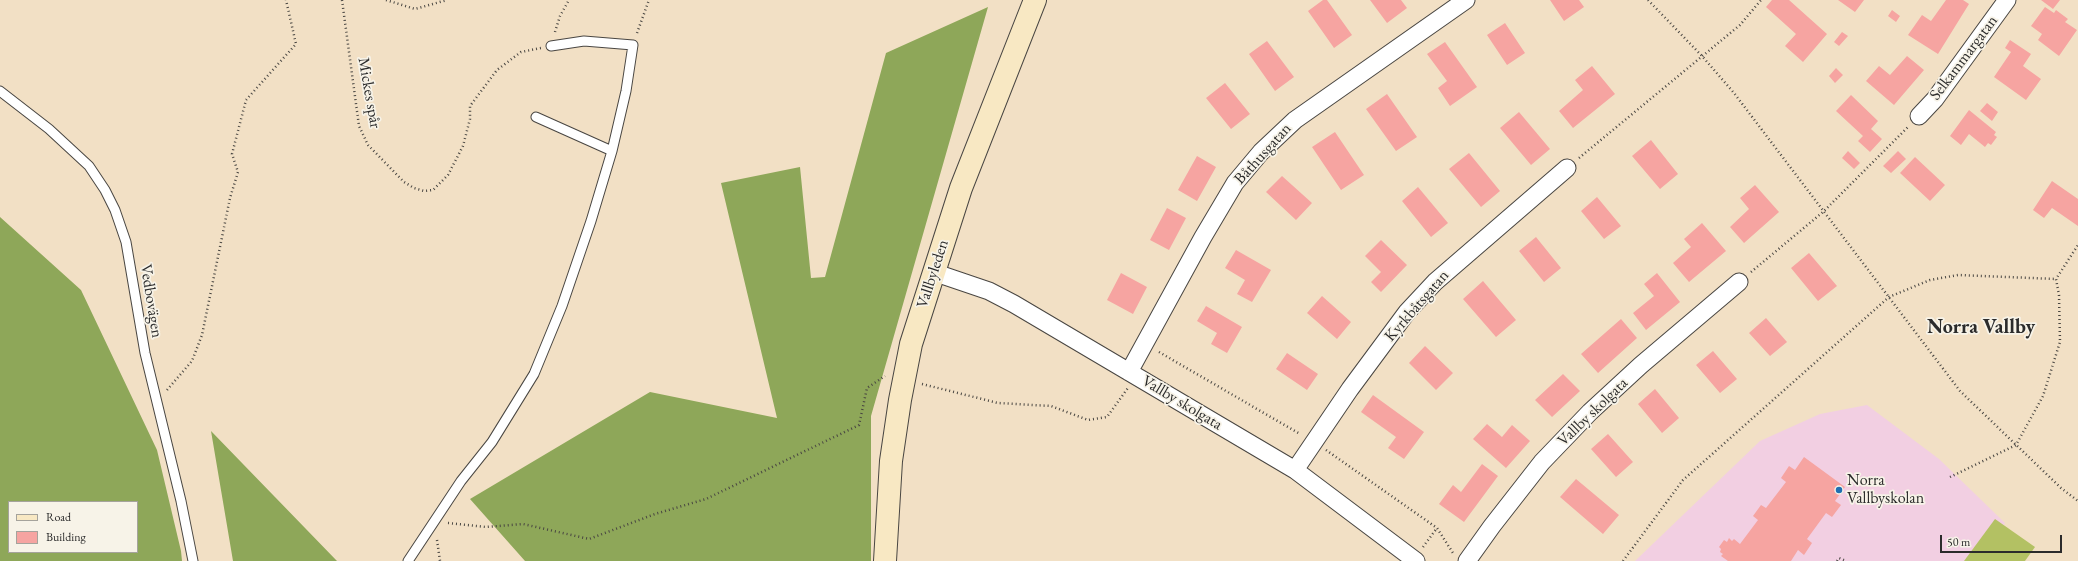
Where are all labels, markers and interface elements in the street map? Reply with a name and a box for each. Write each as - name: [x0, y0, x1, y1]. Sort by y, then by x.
- street label: Selkammargatan: [1926, 12, 2002, 104]
- street label: Mickes spår: [353, 56, 385, 130]
- street label: Båthusgatan: [1230, 119, 1296, 189]
- street label: Vallbyleden: [913, 237, 953, 311]
- street label: Vedbovägen: [136, 263, 166, 339]
- street label: Kyrkbåtsgatan: [1381, 266, 1453, 346]
- district label: Norra Vallby: [1927, 316, 2035, 340]
- street label: Vallby skolgata: [1138, 372, 1226, 434]
- street label: Vallby skolgata: [1554, 374, 1632, 450]
- place label: Norra Vallbyskolan: [1847, 471, 1924, 509]
- marker: Norra Vallbyskolan: [1834, 485, 1844, 495]
- legend: [8, 501, 138, 553]
- text: Road: [46, 509, 71, 525]
- scale bar: [1942, 527, 2064, 553]
- text: Building: [46, 529, 86, 545]
- text: 50 m: [1947, 534, 1970, 550]

